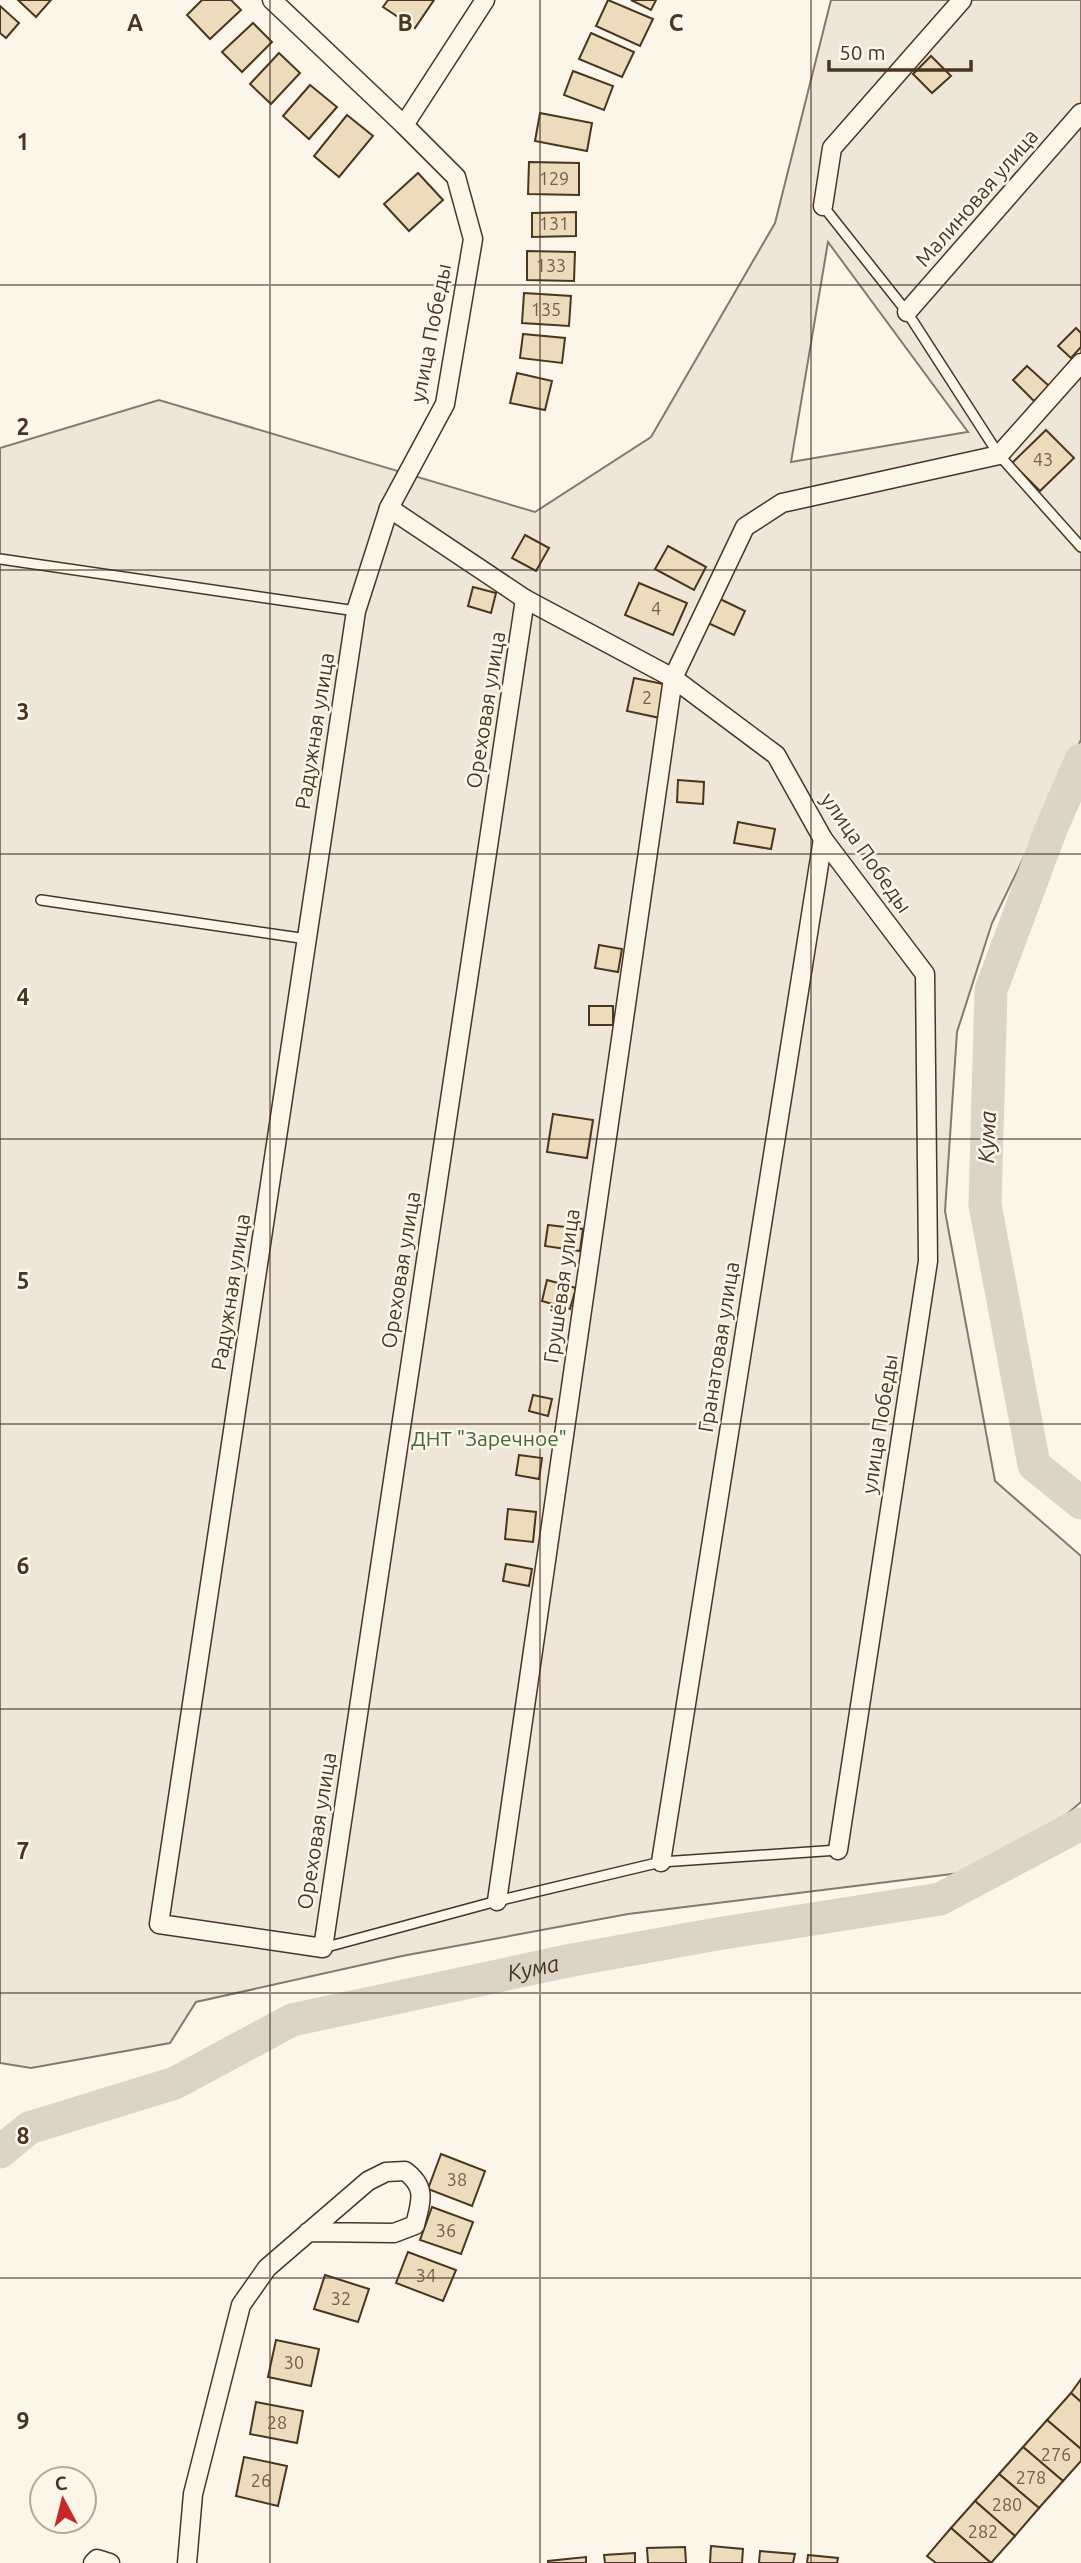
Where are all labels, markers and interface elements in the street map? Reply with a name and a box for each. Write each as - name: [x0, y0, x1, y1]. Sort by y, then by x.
- text: A: [127, 10, 143, 35]
- text: B: [397, 10, 413, 35]
- text: C: [669, 10, 684, 35]
- scale bar: [829, 28, 971, 72]
- text: 50 m: [839, 40, 886, 64]
- street label: Малиновая улица: [910, 124, 1042, 271]
- text: 1: [17, 129, 29, 154]
- house number: 129: [539, 168, 569, 188]
- house number: 131: [539, 213, 569, 233]
- house number: 133: [536, 255, 566, 275]
- street label: улица Победы: [405, 261, 455, 404]
- house number: 135: [531, 299, 561, 319]
- text: 2: [17, 414, 29, 439]
- house number: 43: [1033, 449, 1053, 469]
- house number: 4: [651, 598, 661, 618]
- street label: Ореховая улица: [461, 630, 509, 790]
- street label: Радужная улица: [290, 651, 338, 811]
- house number: 2: [642, 687, 652, 707]
- text: 3: [17, 699, 29, 724]
- street label: улица Победы: [817, 788, 917, 917]
- text: 4: [17, 984, 30, 1009]
- water label: Кума: [973, 1110, 1000, 1164]
- street label: Ореховая улица: [376, 1190, 424, 1350]
- street label: Грушёвая улица: [538, 1207, 584, 1365]
- street label: Радужная улица: [206, 1212, 254, 1372]
- street label: Гранатовая улица: [693, 1260, 743, 1434]
- text: 5: [17, 1268, 29, 1293]
- street label: улица Победы: [856, 1352, 902, 1495]
- park label: ДНТ "Заречное": [411, 1426, 567, 1450]
- text: 6: [17, 1553, 30, 1578]
- street label: Ореховая улица: [292, 1751, 340, 1911]
- text: 7: [17, 1838, 29, 1863]
- water label: Кума: [505, 1950, 561, 1986]
- text: 8: [17, 2123, 29, 2148]
- house number: 38: [447, 2169, 467, 2189]
- house number: 36: [436, 2220, 456, 2240]
- house number: 34: [416, 2265, 436, 2285]
- house number: 32: [331, 2288, 351, 2308]
- house number: 30: [284, 2352, 304, 2372]
- text: 9: [17, 2408, 29, 2433]
- house number: 28: [267, 2412, 287, 2432]
- house number: 276: [1041, 2444, 1071, 2464]
- north arrow: [28, 2465, 98, 2535]
- house number: 278: [1016, 2467, 1046, 2487]
- house number: 26: [251, 2470, 271, 2490]
- text: С: [54, 2471, 68, 2495]
- house number: 280: [992, 2494, 1022, 2514]
- house number: 282: [968, 2521, 998, 2541]

